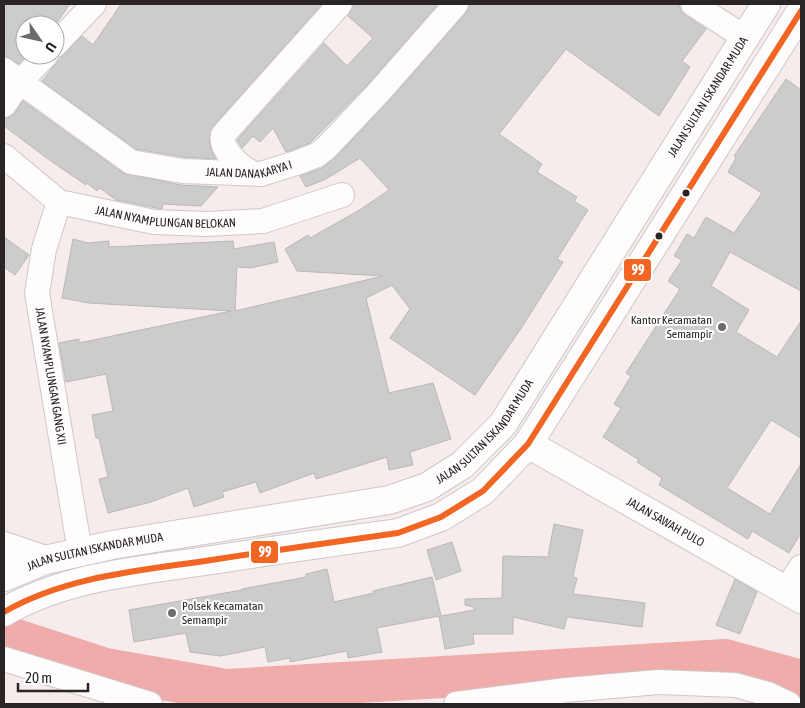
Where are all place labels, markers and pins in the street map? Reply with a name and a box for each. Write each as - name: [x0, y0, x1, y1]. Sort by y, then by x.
- unlabelled marker: [681, 188, 691, 198]
- unlabelled marker: [654, 231, 664, 241]
- place label: Kantor Kecamatan Semampir: [631, 313, 712, 341]
- marker: Kantor Kecamatan Semampir: [716, 321, 728, 333]
- place label: Polsek Kecamatan Semampir: [182, 599, 263, 627]
- marker: Polsek Kecamatan Semampir: [166, 607, 178, 619]

